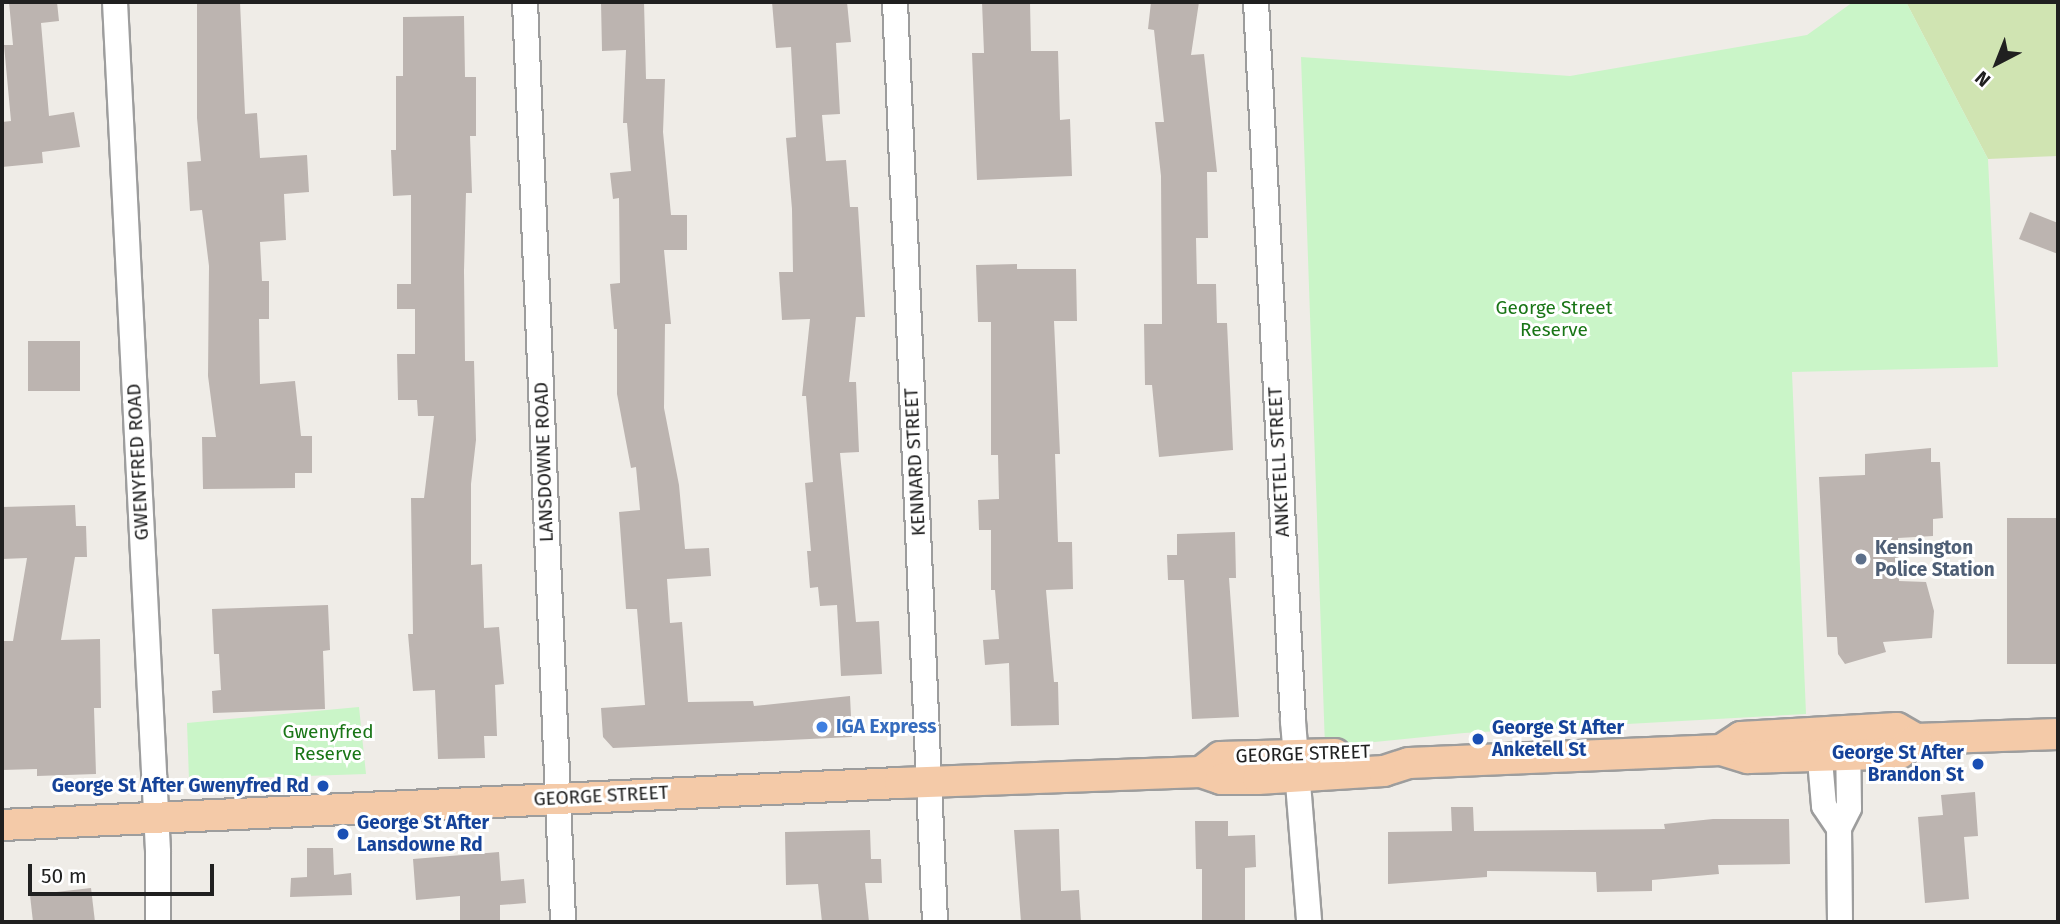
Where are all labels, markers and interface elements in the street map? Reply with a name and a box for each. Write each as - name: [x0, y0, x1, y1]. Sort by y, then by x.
- north arrow: [1962, 28, 2032, 98]
- text: N: [1970, 66, 1995, 92]
- park label: George Street Reserve: [1495, 297, 1613, 341]
- street label: LANSDOWNE ROAD: [530, 381, 558, 543]
- street label: GWENYFRED ROAD: [123, 383, 153, 541]
- street label: ANKETELL STREET: [1264, 386, 1294, 538]
- street label: KENNARD STREET: [900, 387, 930, 537]
- place label: Kensington Police Station: [1875, 537, 1995, 581]
- marker: Kensington Police Station: [1853, 551, 1869, 567]
- place label: IGA Express: [836, 716, 936, 738]
- place label: George St After Anketell St: [1492, 717, 1624, 761]
- marker: IGA Express: [814, 719, 830, 735]
- park label: Gwenyfred Reserve: [282, 721, 374, 765]
- marker: George St After Anketell St: [1470, 731, 1486, 747]
- street label: GEORGE STREET: [1235, 740, 1371, 768]
- place label: George St After Brandon St: [1832, 742, 1964, 786]
- marker: George St After Brandon St: [1970, 756, 1986, 772]
- place label: George St After Gwenyfred Rd: [52, 775, 309, 797]
- marker: George St After Gwenyfred Rd: [315, 778, 331, 794]
- street label: GEORGE STREET: [533, 781, 669, 811]
- place label: George St After Lansdowne Rd: [357, 812, 489, 856]
- marker: George St After Lansdowne Rd: [335, 826, 351, 842]
- scale bar: [32, 850, 217, 894]
- text: 50 m: [41, 863, 87, 889]

